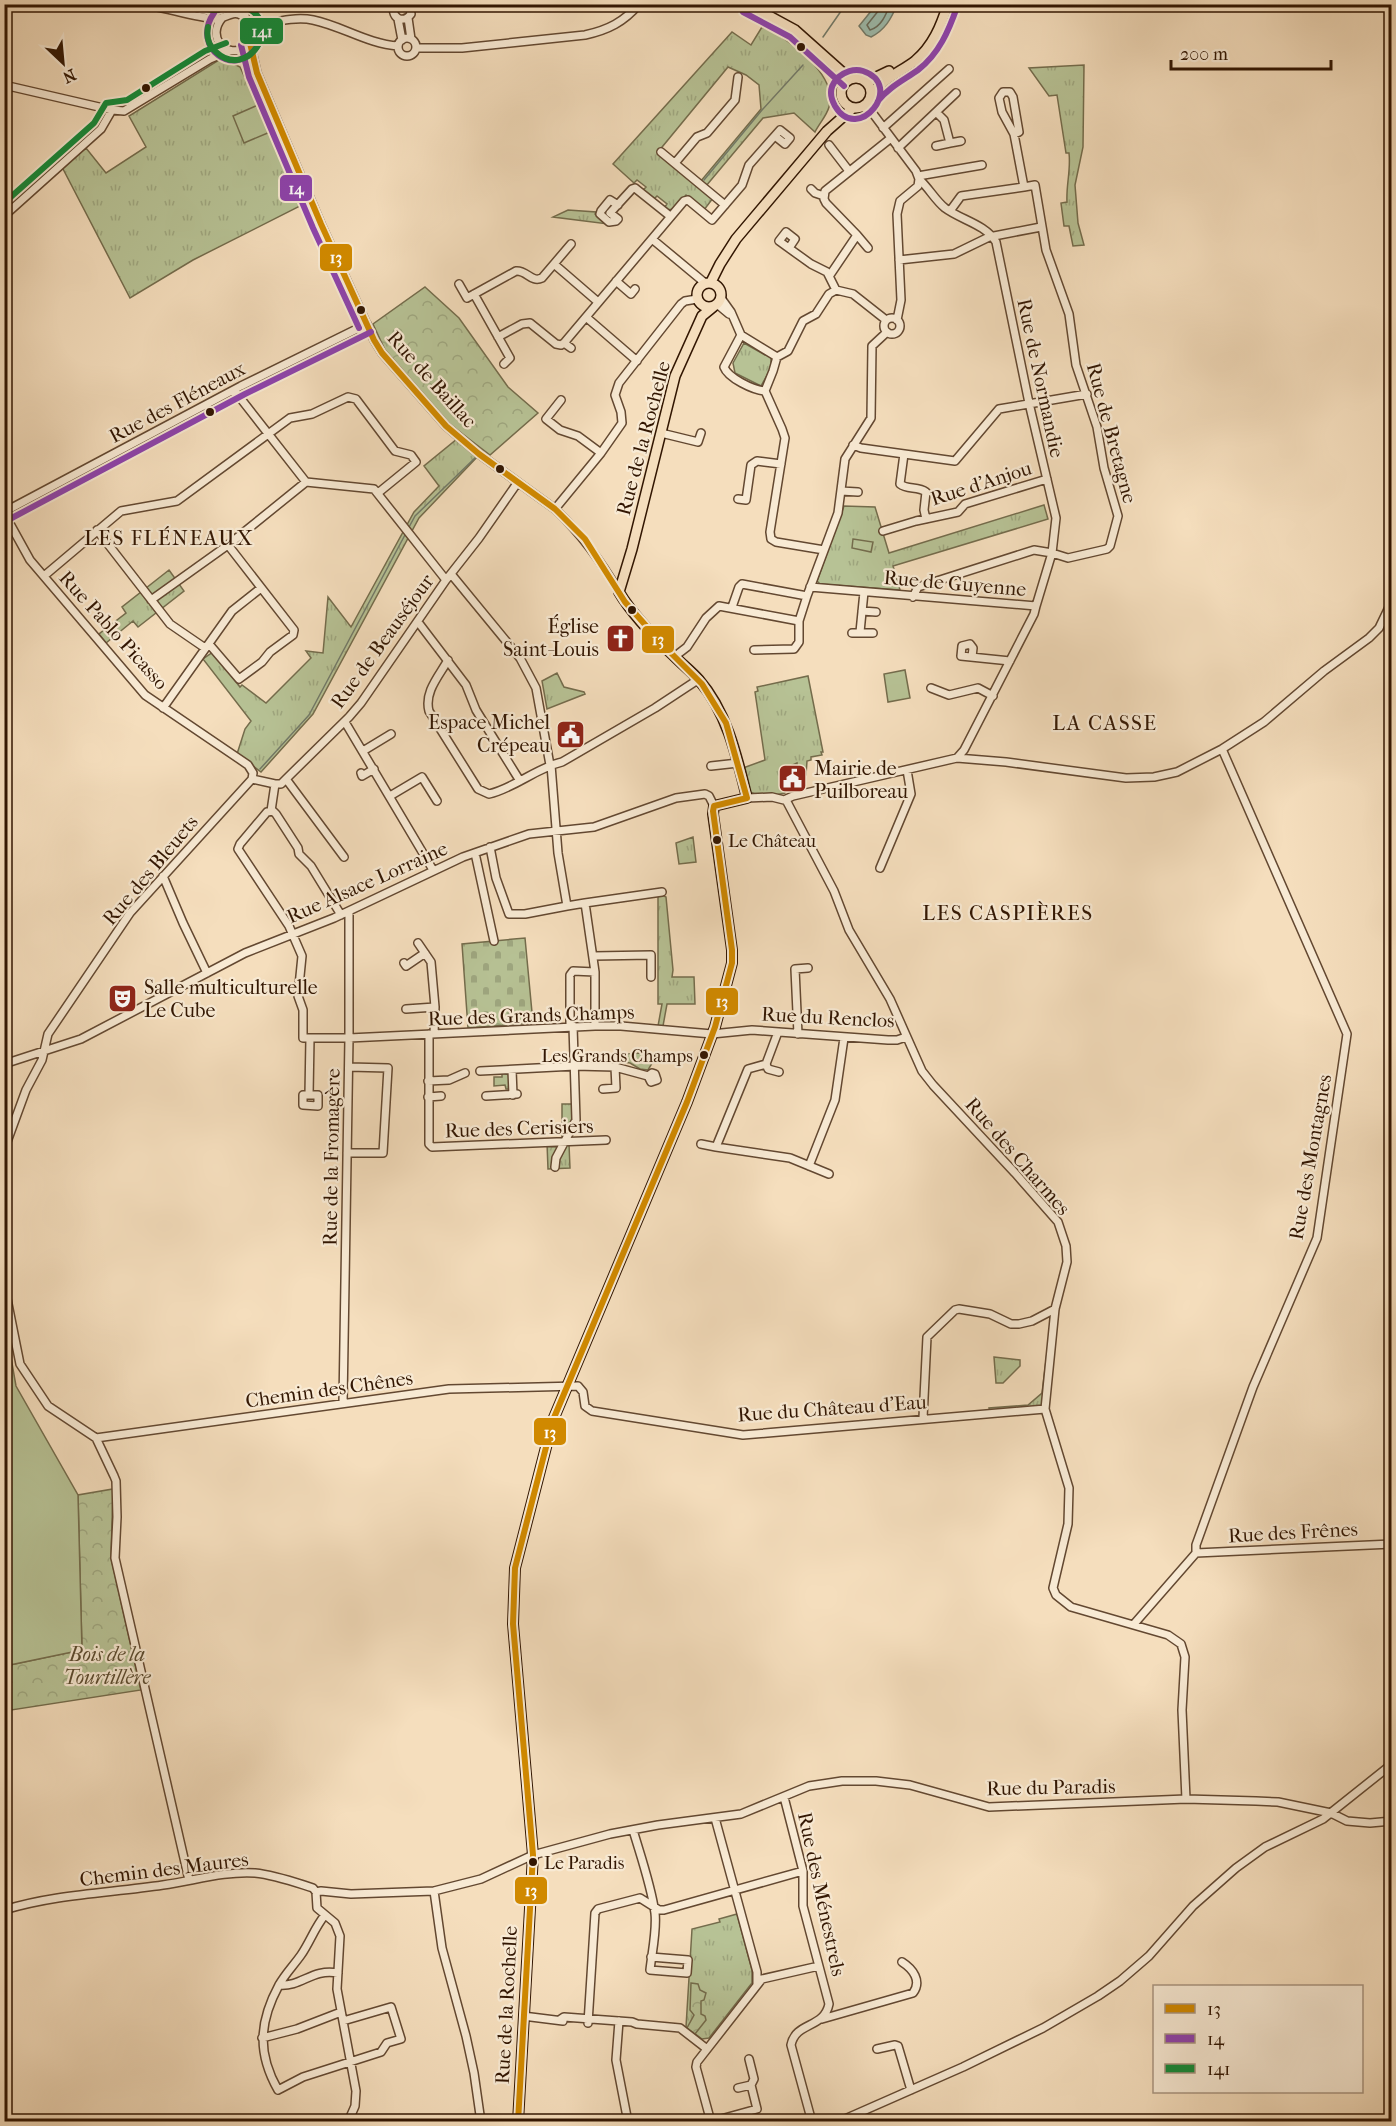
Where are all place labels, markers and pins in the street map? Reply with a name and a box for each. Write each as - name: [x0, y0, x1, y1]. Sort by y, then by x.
- unlabelled marker: [795, 41, 807, 53]
- unlabelled marker: [140, 82, 152, 94]
- unlabelled marker: [355, 304, 367, 316]
- unlabelled marker: [204, 406, 216, 418]
- unlabelled marker: [494, 463, 506, 475]
- unlabelled marker: [626, 604, 638, 616]
- place label: Église Saint-Louis: [503, 614, 599, 661]
- church icon: Église Saint-Louis: [604, 622, 636, 654]
- place label: Espace Michel Crépeau: [428, 711, 551, 757]
- public building icon: Espace Michel Crépeau: [555, 718, 587, 750]
- place label: Mairie de Puilboreau: [814, 757, 909, 803]
- public building icon: Mairie de Puilboreau: [777, 763, 809, 795]
- place label: Le Château: [728, 831, 816, 852]
- marker: Le Château: [711, 834, 723, 846]
- place label: Salle multiculturelle Le Cube: [144, 976, 318, 1022]
- theatre icon: Salle multiculturelle Le Cube: [107, 982, 139, 1014]
- place label: Les Grands Champs: [541, 1046, 693, 1067]
- marker: Les Grands Champs: [698, 1049, 710, 1061]
- place label: Le Paradis: [544, 1853, 625, 1874]
- marker: Le Paradis: [527, 1856, 539, 1868]

